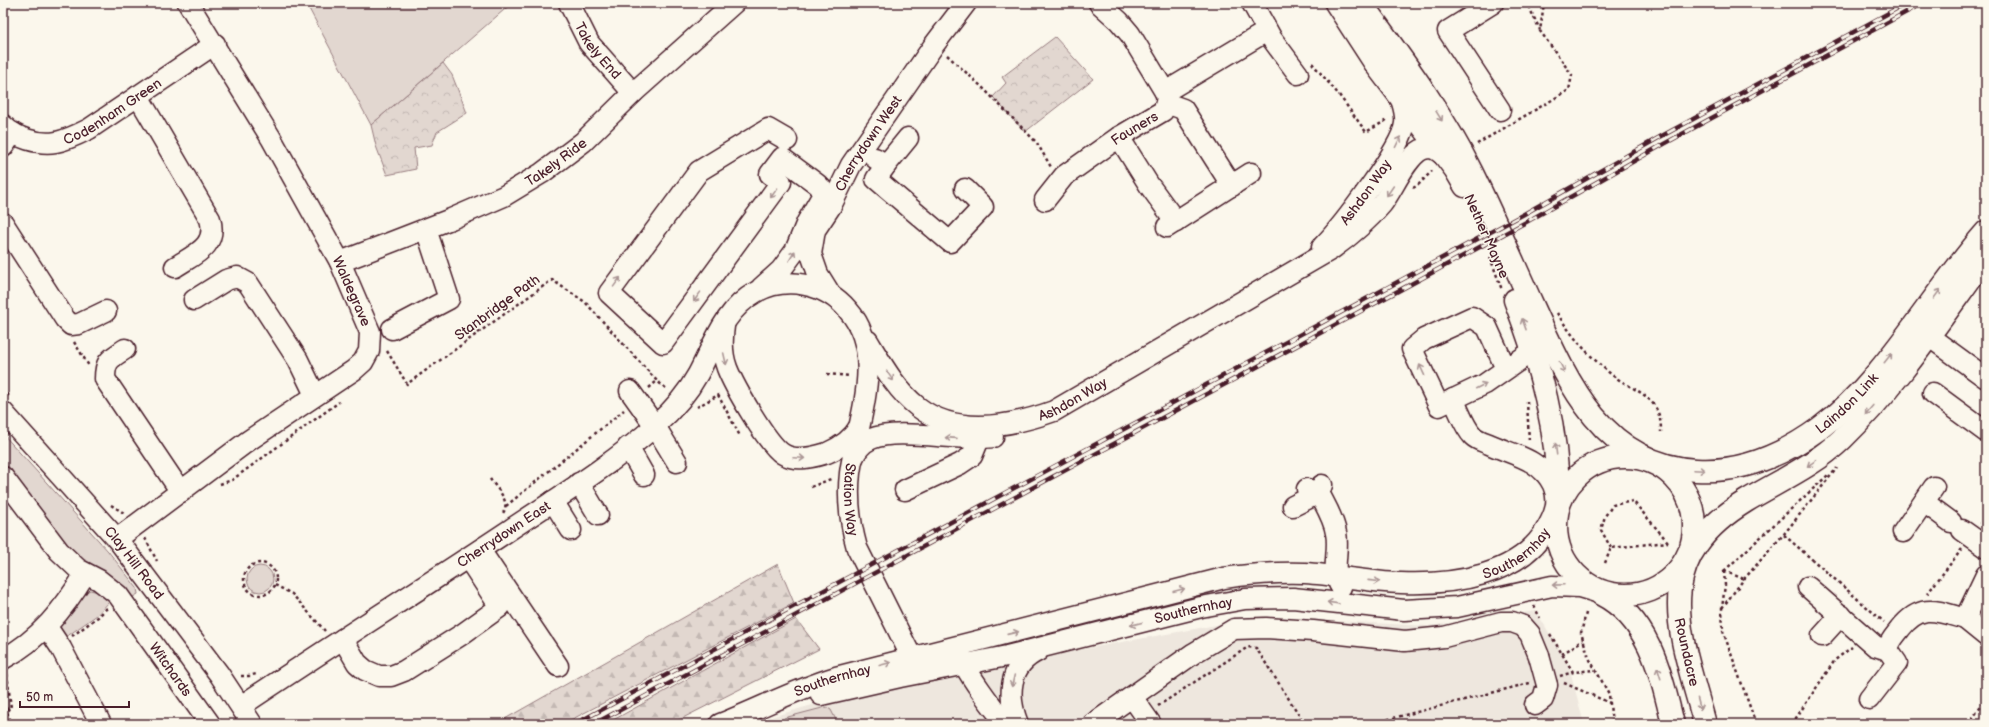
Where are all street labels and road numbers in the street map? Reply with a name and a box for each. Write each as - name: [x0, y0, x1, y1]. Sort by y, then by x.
- street label: Takely End: [571, 19, 625, 83]
- street label: Codenham Green: [61, 75, 165, 149]
- street label: Cherrydown West: [831, 92, 906, 194]
- street label: Fauners: [1108, 108, 1161, 149]
- street label: Takely Ride: [522, 134, 590, 190]
- street label: Ashdon Way: [1336, 156, 1395, 229]
- street label: Nether Mayne: [1460, 191, 1513, 281]
- street label: Waldegrave: [329, 254, 375, 329]
- street label: Stanbridge Path: [451, 271, 543, 344]
- street label: Laindon Link: [1812, 370, 1882, 437]
- street label: Ashdon Way: [1036, 374, 1111, 425]
- street label: Station Way: [840, 462, 862, 538]
- street label: Cherrydown East: [454, 497, 554, 571]
- street label: Clay Hill Road: [101, 523, 167, 603]
- street label: Southernhay: [1481, 524, 1554, 583]
- street label: Southernhay: [1153, 593, 1234, 627]
- street label: Roundacre: [1670, 616, 1703, 688]
- street label: Witchards: [146, 639, 196, 700]
- street label: Southernhay: [792, 660, 873, 700]

